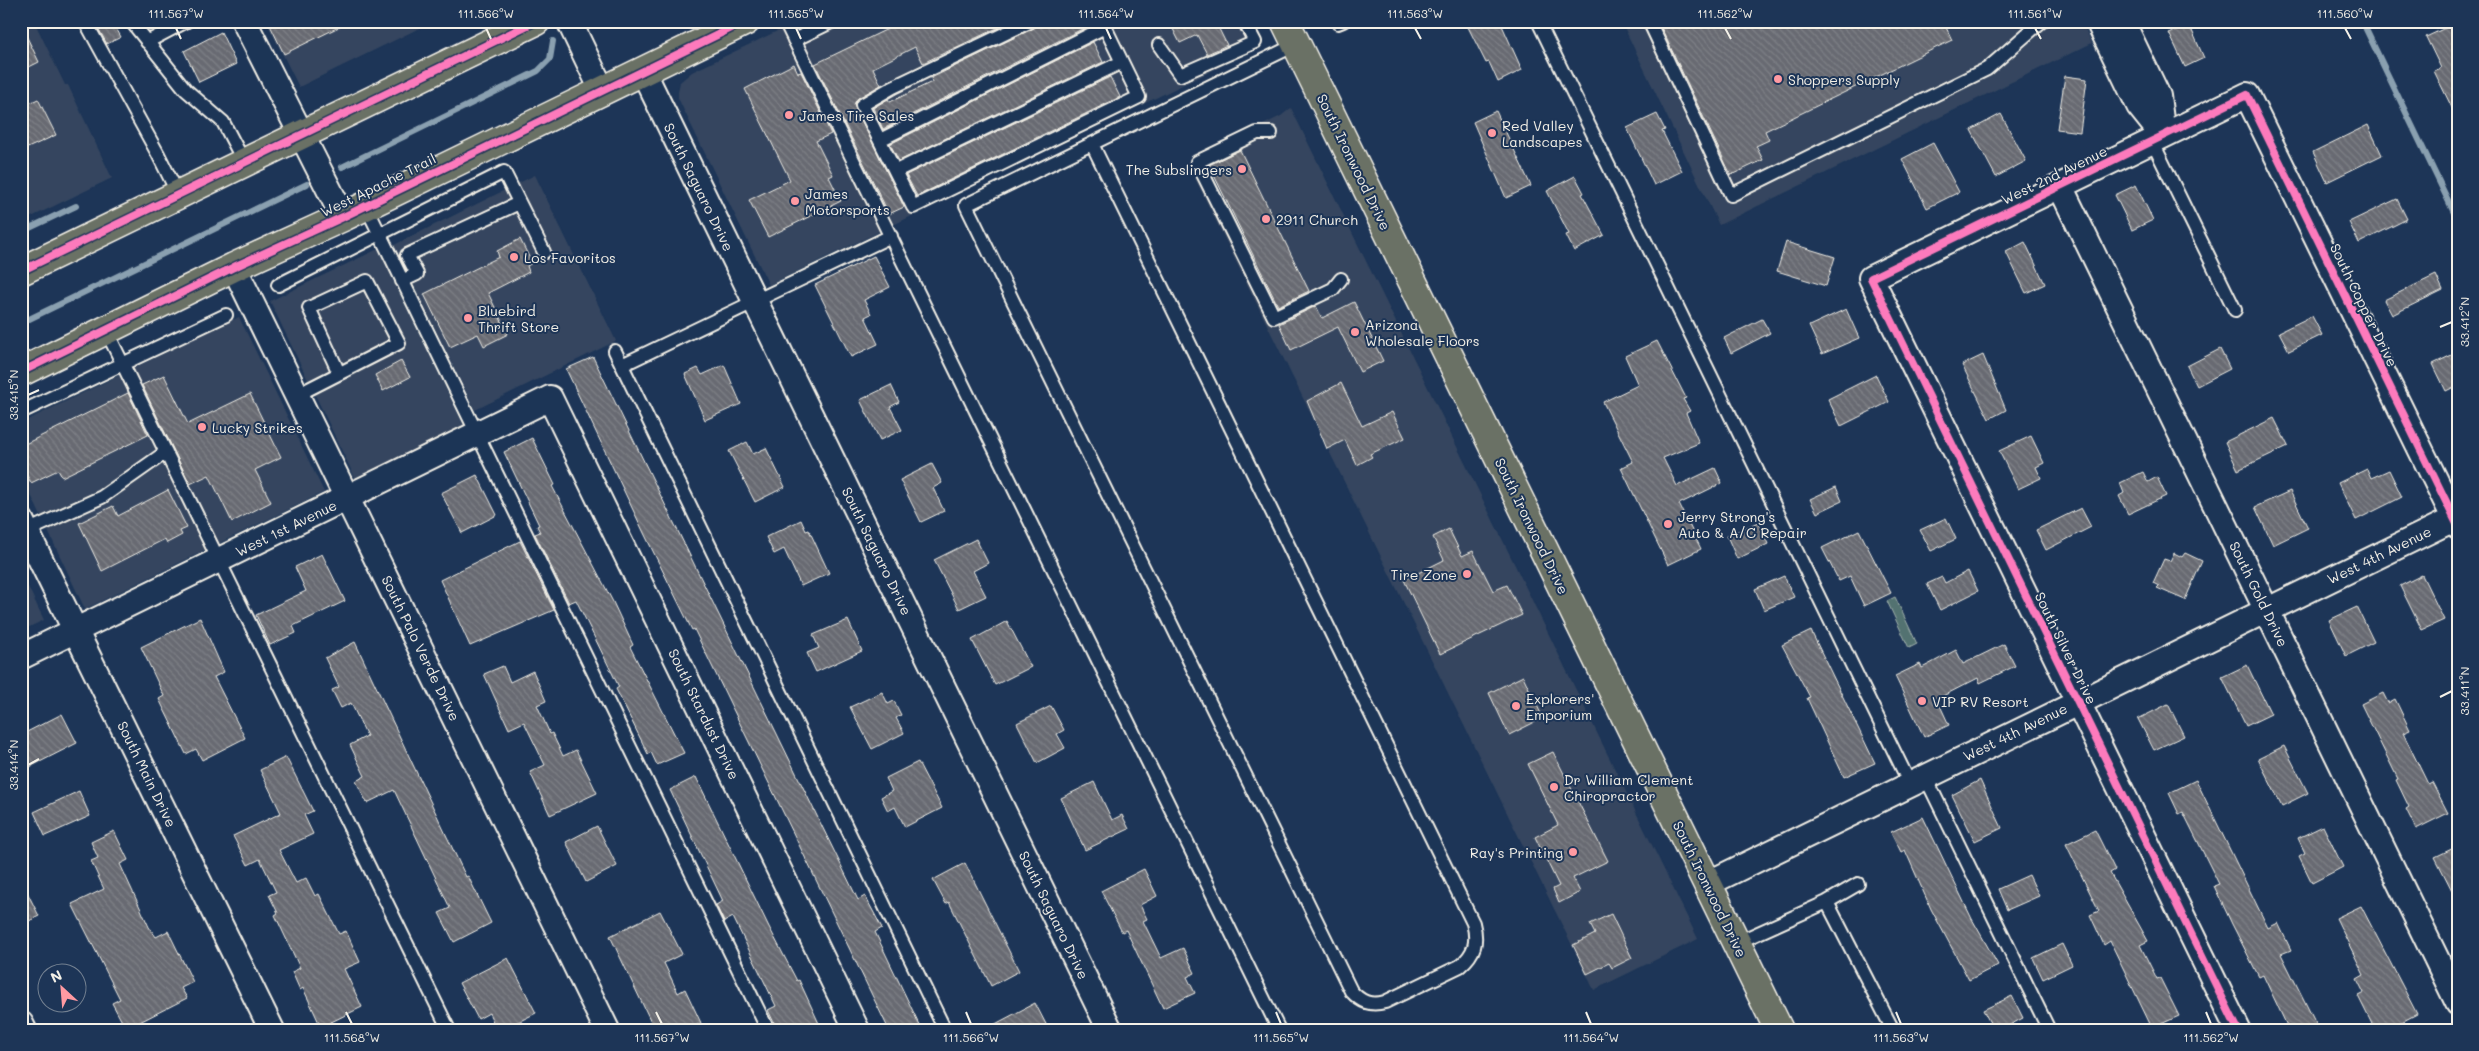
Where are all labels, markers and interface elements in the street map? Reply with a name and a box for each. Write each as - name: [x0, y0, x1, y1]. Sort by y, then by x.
- text: 111.567°W: [148, 5, 204, 21]
- text: 111.566°W: [458, 5, 514, 21]
- text: 111.565°W: [768, 5, 824, 21]
- text: 111.564°W: [1078, 5, 1134, 21]
- text: 111.563°W: [1387, 5, 1443, 21]
- text: 111.562°W: [1697, 5, 1753, 21]
- text: 111.561°W: [2008, 5, 2062, 21]
- text: 111.560°W: [2317, 5, 2373, 21]
- place label: Shoppers Supply: [1788, 70, 1900, 89]
- marker: Shoppers Supply: [1772, 73, 1784, 85]
- street label: South Ironwood Drive: [1313, 91, 1395, 233]
- place label: James Tire Sales: [799, 106, 914, 125]
- marker: James Tire Sales: [783, 109, 795, 121]
- place label: Red Valley Landscapes: [1502, 116, 1583, 151]
- street label: South Saguaro Drive: [660, 120, 738, 254]
- marker: Red Valley Landscapes: [1486, 127, 1498, 139]
- street label: West 2nd Avenue: [1998, 141, 2110, 209]
- street label: West Apache Trail: [317, 149, 439, 221]
- place label: The Subslingers: [1126, 160, 1232, 179]
- marker: The Subslingers: [1236, 163, 1248, 175]
- place label: James Motorsports: [805, 184, 890, 219]
- marker: James Motorsports: [789, 195, 801, 207]
- place label: 2911 Church: [1276, 210, 1358, 229]
- marker: 2911 Church: [1260, 213, 1272, 225]
- street label: South Copper Drive: [2326, 240, 2402, 370]
- place label: Los Favoritos: [524, 248, 616, 267]
- marker: Los Favoritos: [508, 251, 520, 263]
- text: 33.412°N: [2456, 297, 2472, 347]
- place label: Bluebird Thrift Store: [478, 301, 559, 336]
- marker: Bluebird Thrift Store: [462, 312, 474, 324]
- place label: Arizona Wholesale Floors: [1365, 315, 1480, 350]
- marker: Arizona Wholesale Floors: [1349, 326, 1361, 338]
- text: 33.415°N: [5, 370, 21, 420]
- place label: Lucky Strikes: [212, 418, 303, 437]
- marker: Lucky Strikes: [196, 421, 208, 433]
- street label: South Ironwood Drive: [1491, 455, 1573, 597]
- street label: South Saguaro Drive: [838, 484, 916, 618]
- street label: West 1st Avenue: [232, 495, 340, 561]
- place label: Jerry Strong's Auto & A/C Repair: [1678, 507, 1807, 542]
- marker: Jerry Strong's Auto & A/C Repair: [1662, 518, 1674, 530]
- street label: West 4th Avenue: [2324, 522, 2434, 588]
- street label: South Gold Drive: [2225, 538, 2293, 650]
- place label: Tire Zone: [1391, 565, 1457, 584]
- marker: Tire Zone: [1461, 568, 1473, 580]
- street label: South Palo Verde Drive: [377, 572, 465, 724]
- street label: South Silver Drive: [2031, 589, 2101, 707]
- street label: South Stardust Drive: [664, 646, 744, 782]
- text: 33.411°N: [2456, 667, 2472, 715]
- place label: Explorers' Emporium: [1526, 689, 1594, 724]
- place label: VIP RV Resort: [1932, 692, 2029, 711]
- marker: VIP RV Resort: [1916, 695, 1928, 707]
- street label: West 4th Avenue: [1960, 699, 2070, 765]
- marker: Explorers' Emporium: [1510, 700, 1522, 712]
- street label: South Main Drive: [113, 718, 181, 830]
- text: 33.414°N: [5, 740, 21, 790]
- place label: Dr William Clement Chiropractor: [1564, 770, 1693, 805]
- marker: Dr William Clement Chiropractor: [1548, 781, 1560, 793]
- street label: South Ironwood Drive: [1669, 818, 1751, 960]
- place label: Ray's Printing: [1470, 843, 1563, 862]
- marker: Ray's Printing: [1567, 846, 1579, 858]
- street label: South Saguaro Drive: [1015, 848, 1093, 982]
- north arrow: [38, 964, 88, 1014]
- text: N: [47, 965, 65, 987]
- text: 111.568°W: [324, 1029, 380, 1045]
- text: 111.567°W: [634, 1029, 690, 1045]
- text: 111.566°W: [943, 1029, 999, 1045]
- text: 111.565°W: [1253, 1029, 1309, 1045]
- text: 111.564°W: [1563, 1029, 1619, 1045]
- text: 111.563°W: [1873, 1029, 1929, 1045]
- text: 111.562°W: [2183, 1029, 2239, 1045]

